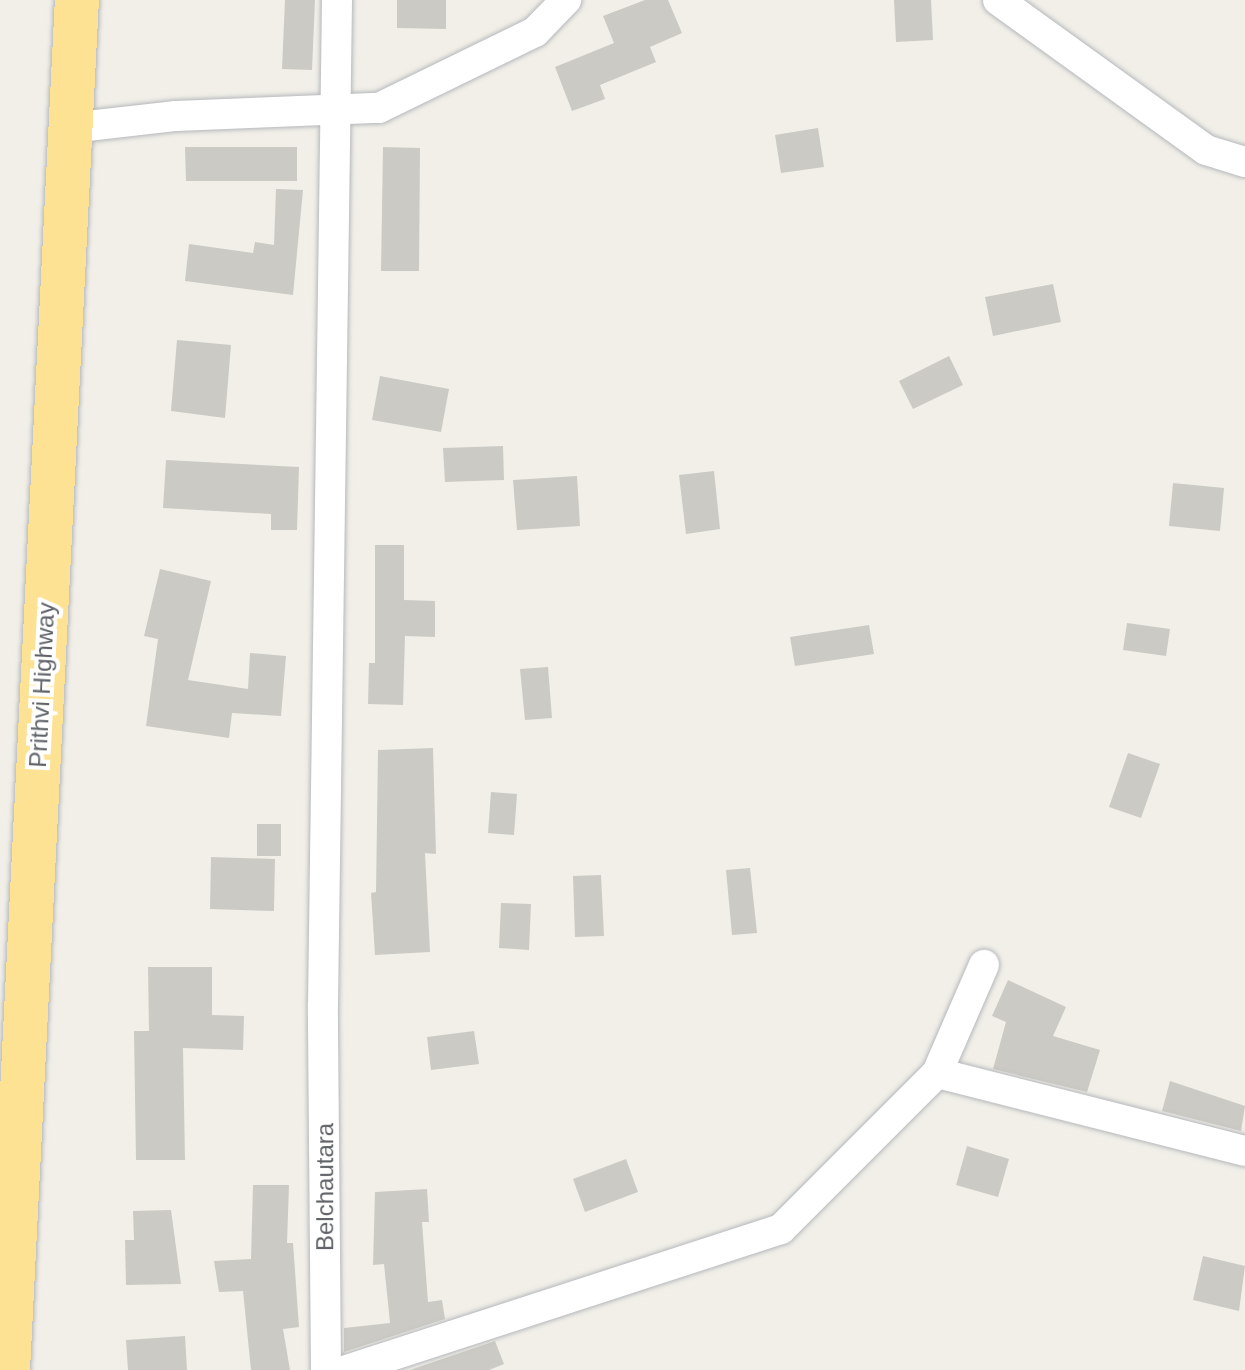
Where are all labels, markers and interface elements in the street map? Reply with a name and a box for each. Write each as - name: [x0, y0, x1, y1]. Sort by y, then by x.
- street label: Prithvi Highway: [23, 602, 61, 768]
- street label: Belchautara: [311, 1123, 339, 1251]

